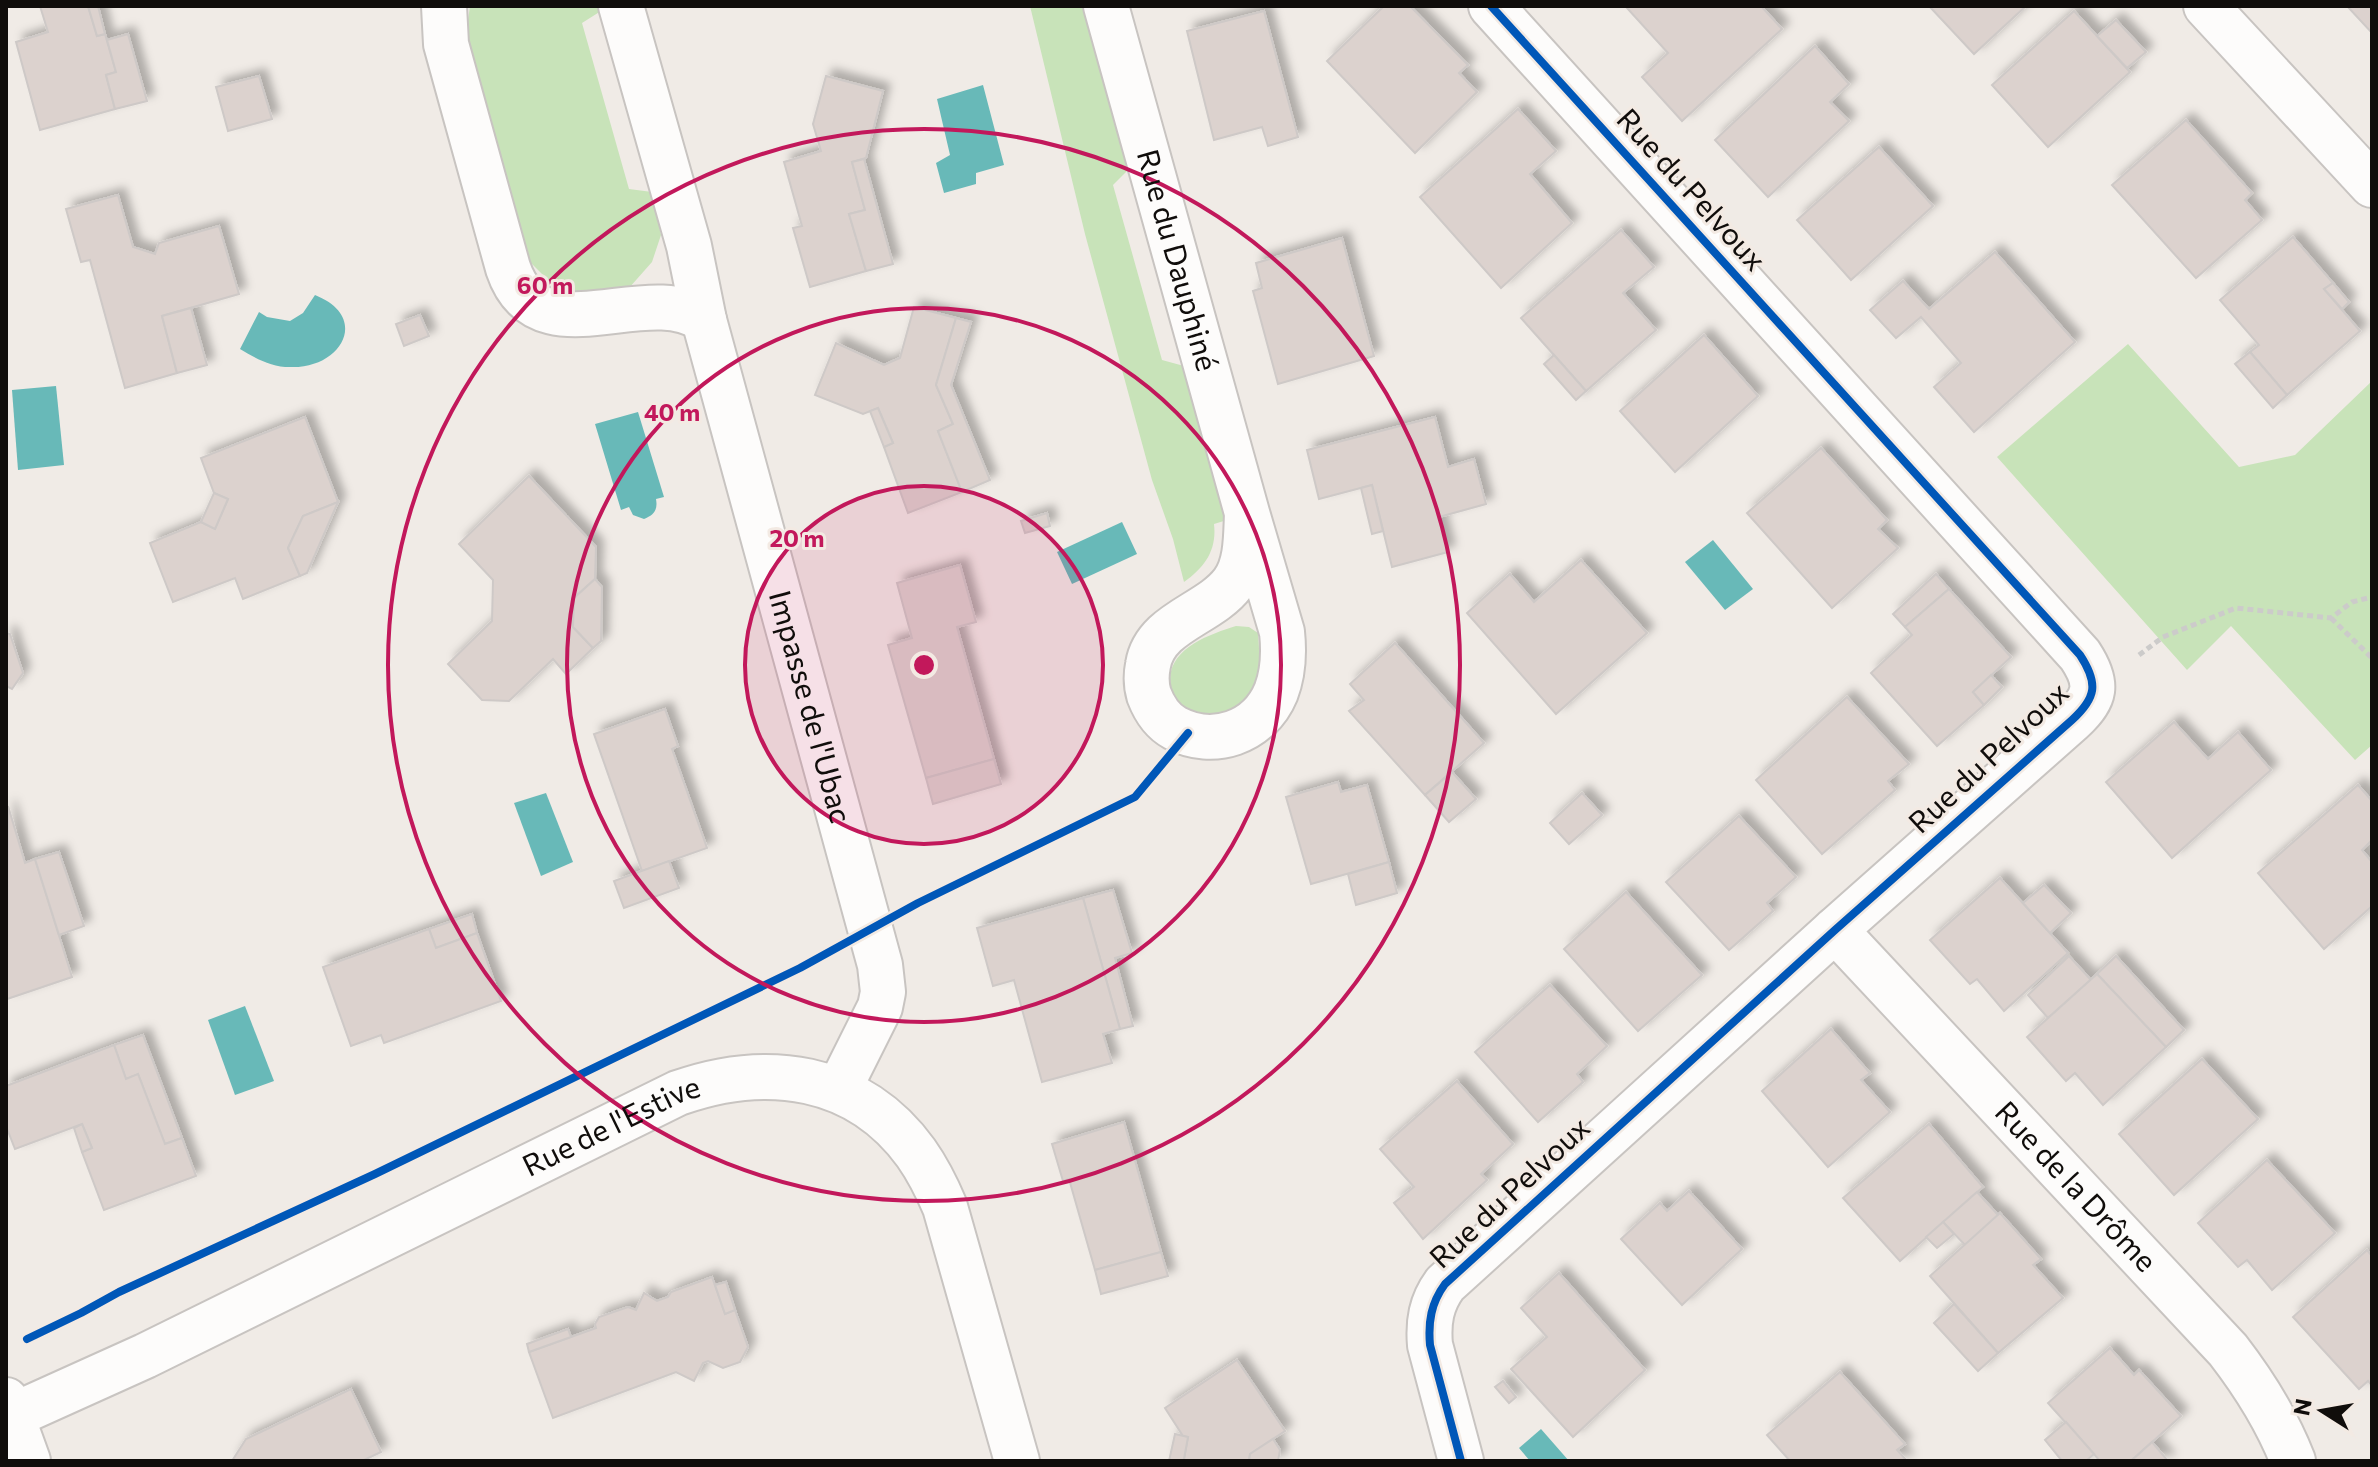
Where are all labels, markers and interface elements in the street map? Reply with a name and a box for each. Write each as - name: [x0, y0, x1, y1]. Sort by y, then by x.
- street label: Rue du Pelvoux: [1610, 100, 1775, 277]
- street label: Rue du Dauphiné: [1131, 145, 1228, 375]
- text: 60 m: [517, 270, 573, 299]
- text: 40 m: [644, 397, 700, 426]
- text: 20 m: [770, 523, 824, 552]
- street label: Impasse de l'Ubac: [763, 586, 861, 827]
- centre of rings: [910, 651, 938, 679]
- street label: Rue du Pelvoux: [1900, 673, 2075, 840]
- street label: Rue de l'Estive: [516, 1066, 704, 1183]
- street label: Rue de la Drôme: [1989, 1092, 2166, 1278]
- street label: Rue du Pelvoux: [1421, 1108, 1596, 1275]
- north arrow: [2282, 1371, 2362, 1451]
- text: N: [2287, 1396, 2317, 1418]

